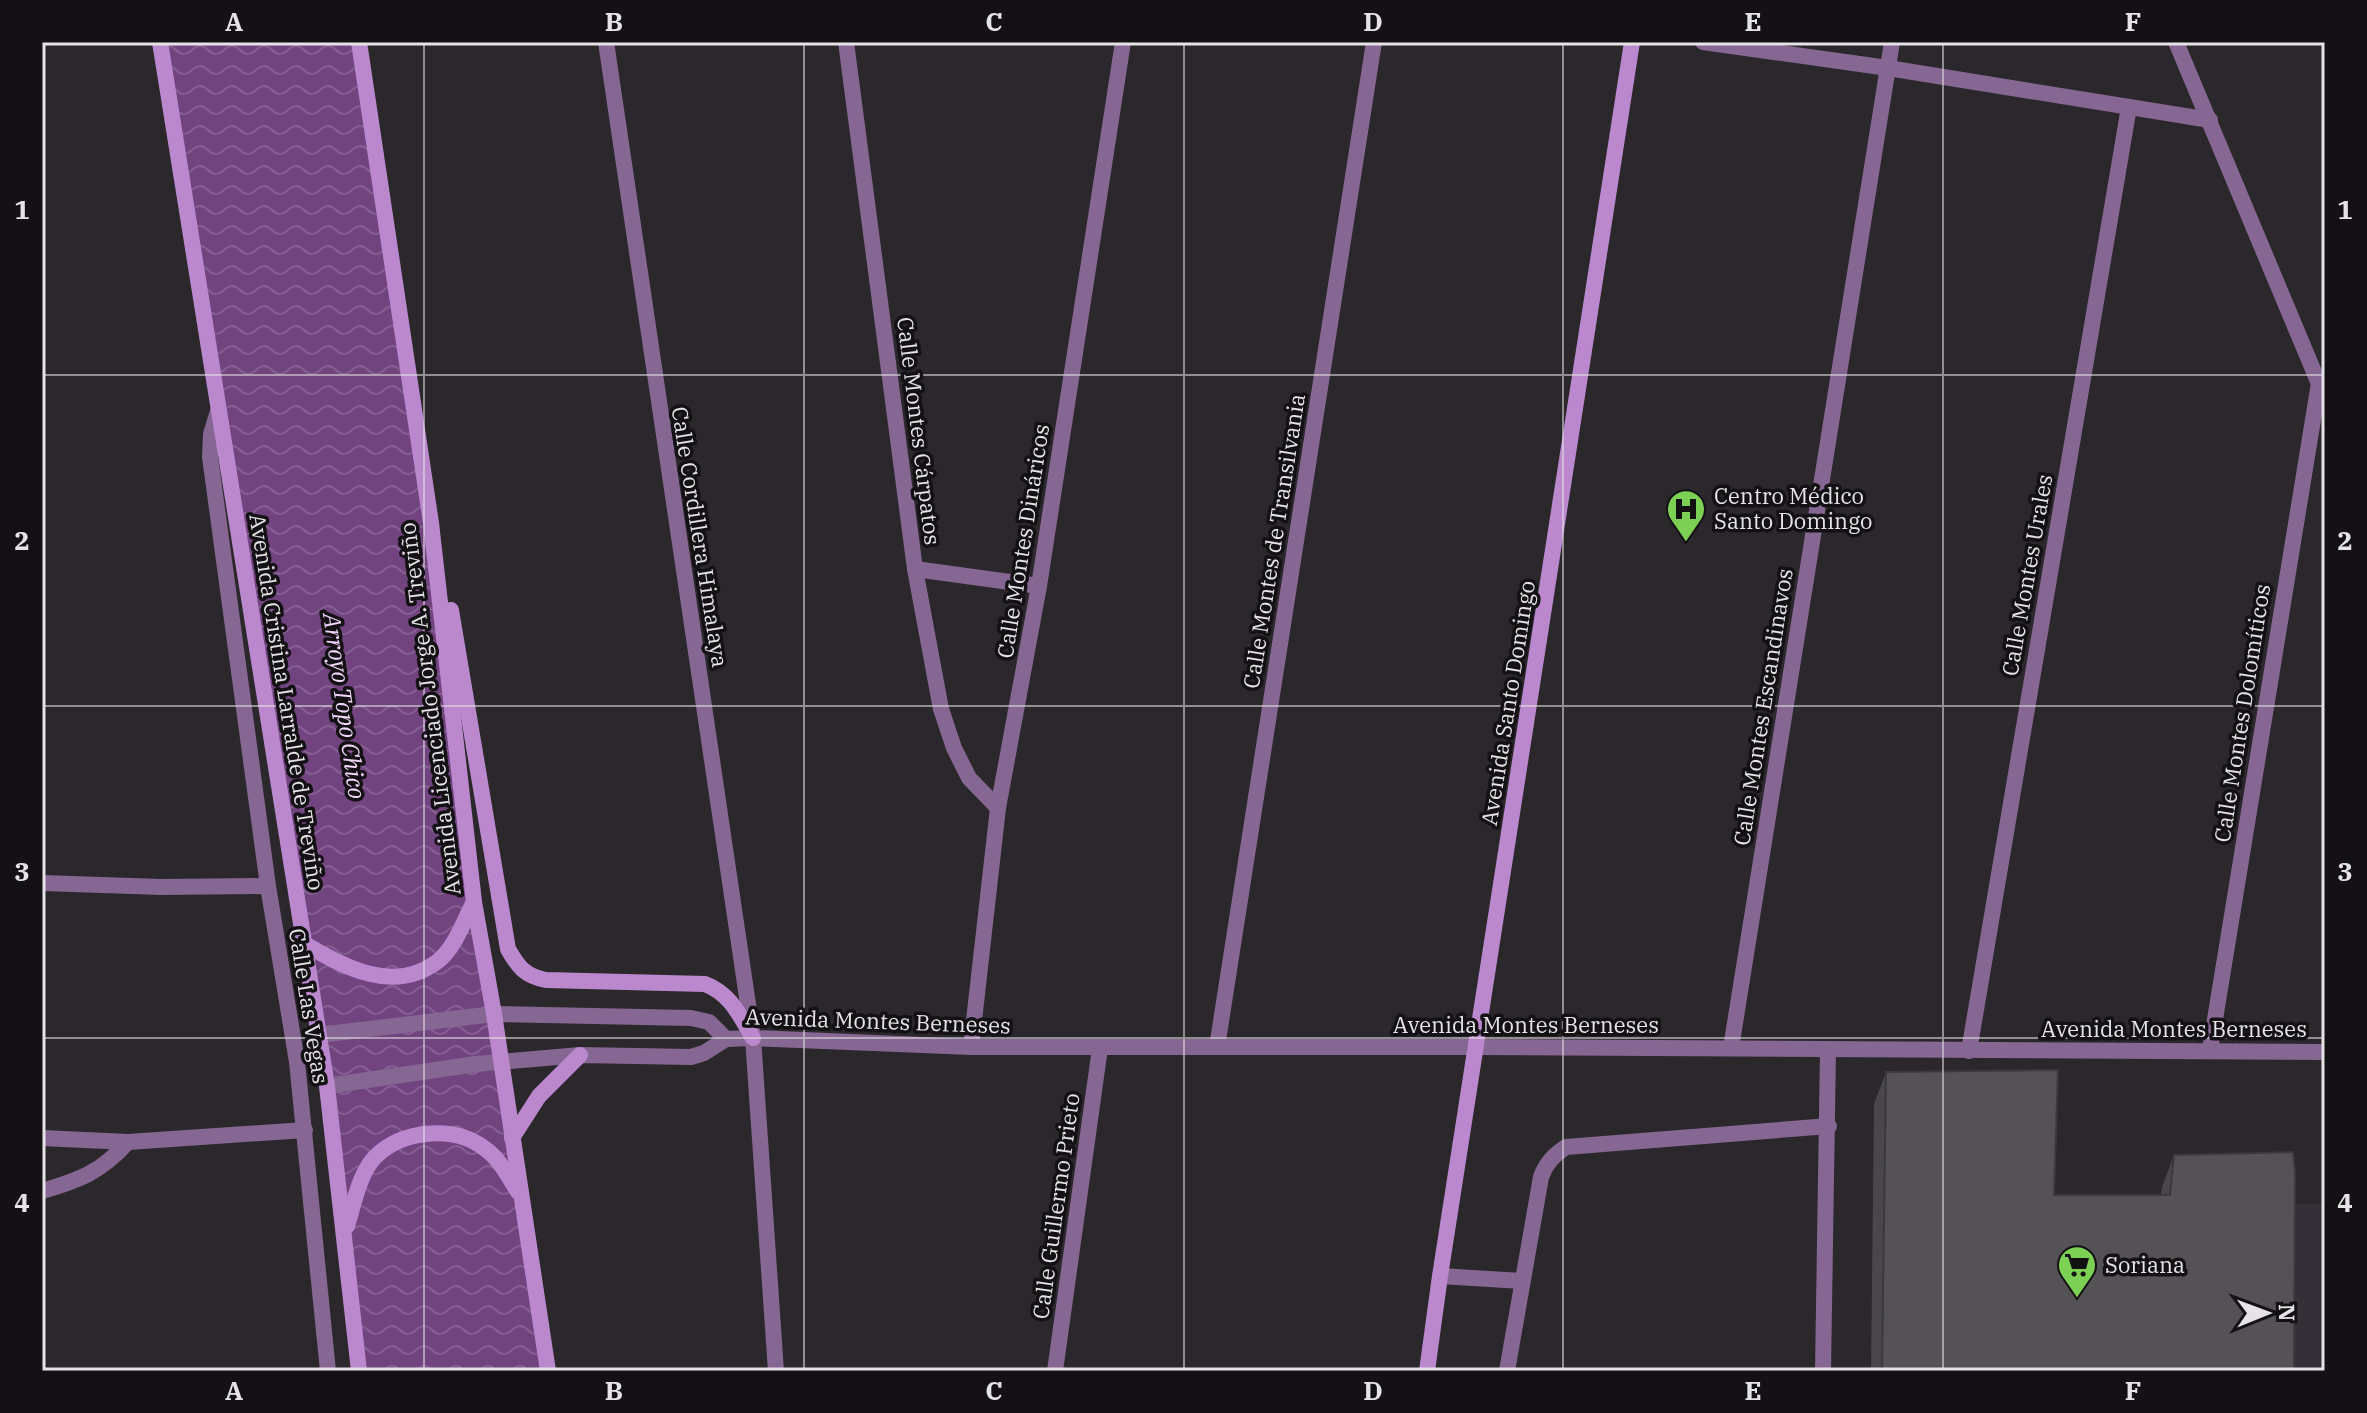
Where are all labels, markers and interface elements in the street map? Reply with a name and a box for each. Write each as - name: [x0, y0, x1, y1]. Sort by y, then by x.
- text: A: [225, 4, 243, 38]
- text: B: [605, 4, 623, 38]
- text: C: [985, 4, 1003, 38]
- text: D: [1363, 4, 1383, 38]
- text: E: [1744, 4, 1762, 38]
- text: F: [2125, 4, 2141, 38]
- text: 1: [14, 192, 30, 226]
- text: 1: [2337, 192, 2353, 226]
- street label: Calle Montes Cárpatos: [891, 315, 948, 547]
- street label: Calle Montes de Transilvania: [1236, 391, 1311, 690]
- street label: Calle Cordillera Himalaya: [666, 404, 735, 669]
- street label: Calle Montes Dináricos: [990, 422, 1055, 660]
- street label: Calle Montes Urales: [1994, 472, 2059, 678]
- place label: Centro Médico Santo Domingo: [1714, 481, 1872, 535]
- hospital icon: Centro Médico Santo Domingo: [1665, 488, 1707, 543]
- street label: Avenida Cristina Larralde de Treviño: [243, 512, 332, 892]
- street label: Avenida Licenciado Jorge A. Treviño: [392, 521, 467, 897]
- text: 2: [14, 523, 30, 557]
- text: 2: [2337, 523, 2353, 557]
- street label: Calle Montes Escandinavos: [1726, 566, 1799, 848]
- street label: Avenida Santo Domingo: [1474, 578, 1541, 828]
- street label: Calle Montes Dolomíticos: [2207, 582, 2276, 844]
- water label: Arroyo Topo Chico: [316, 609, 374, 801]
- text: 3: [14, 854, 30, 888]
- text: 3: [2337, 854, 2353, 888]
- street label: Calle Las Vegas: [283, 926, 336, 1086]
- street label: Avenida Montes Berneses: [745, 1001, 1011, 1040]
- street label: Avenida Montes Berneses: [1393, 1010, 1659, 1039]
- street label: Avenida Montes Berneses: [2041, 1014, 2307, 1043]
- street label: Calle Guillermo Prieto: [1025, 1091, 1086, 1321]
- text: 4: [14, 1185, 30, 1219]
- text: 4: [2337, 1185, 2353, 1219]
- supermarket icon: Soriana: [2056, 1244, 2098, 1299]
- place label: Soriana: [2105, 1250, 2185, 1279]
- north arrow: [2227, 1273, 2307, 1353]
- text: N: [2273, 1304, 2302, 1322]
- text: A: [225, 1373, 243, 1407]
- text: B: [605, 1373, 623, 1407]
- text: C: [985, 1373, 1003, 1407]
- text: D: [1363, 1373, 1383, 1407]
- text: E: [1744, 1373, 1762, 1407]
- text: F: [2125, 1373, 2141, 1407]

